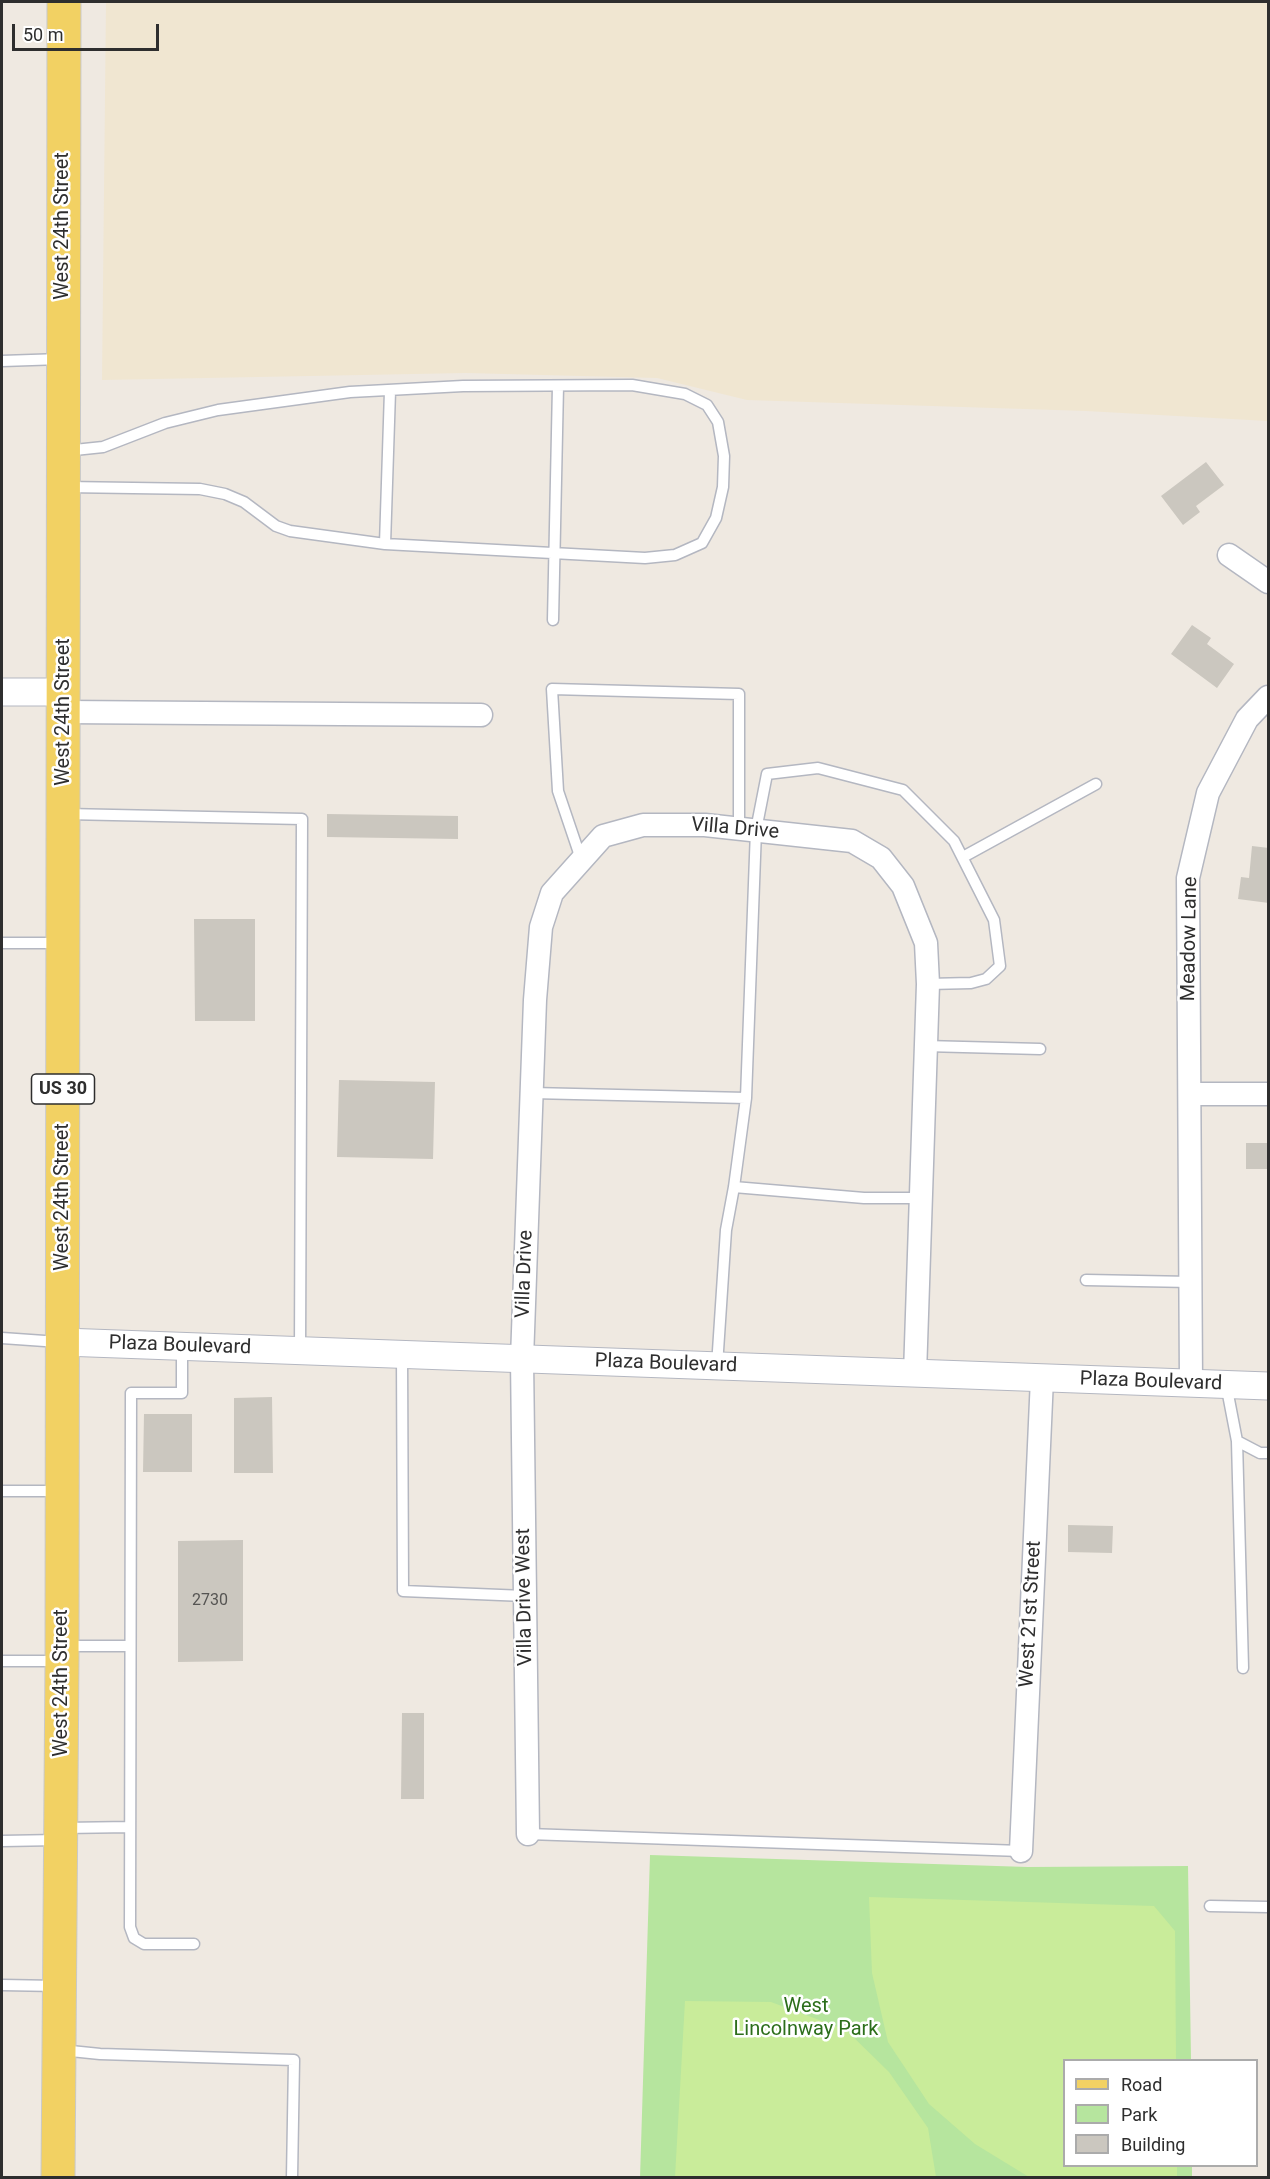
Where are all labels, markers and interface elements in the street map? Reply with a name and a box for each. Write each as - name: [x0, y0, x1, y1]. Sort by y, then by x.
- scale bar: [15, 12, 162, 50]
- text: 50 m: [23, 24, 63, 45]
- street label: West 24th Street: [51, 152, 75, 300]
- street label: West 24th Street: [52, 638, 76, 786]
- street label: Villa Drive: [690, 813, 780, 845]
- street label: Meadow Lane: [1177, 876, 1203, 1002]
- road number: US 30: [32, 1074, 94, 1104]
- street label: West 24th Street: [51, 1123, 75, 1271]
- street label: Villa Drive: [511, 1230, 539, 1318]
- street label: Plaza Boulevard: [108, 1332, 252, 1360]
- street label: Plaza Boulevard: [594, 1350, 738, 1378]
- street label: Plaza Boulevard: [1079, 1368, 1223, 1396]
- street label: Villa Drive West: [512, 1528, 538, 1666]
- street label: West 21st Street: [1015, 1540, 1047, 1688]
- house number: 2730: [192, 1591, 228, 1611]
- street label: West 24th Street: [50, 1609, 74, 1757]
- park label: West Lincolnway Park: [734, 1995, 878, 2042]
- legend: [1063, 2059, 1258, 2167]
- text: Road: [1121, 2074, 1162, 2095]
- text: Park: [1121, 2104, 1157, 2125]
- text: Building: [1121, 2134, 1185, 2155]

